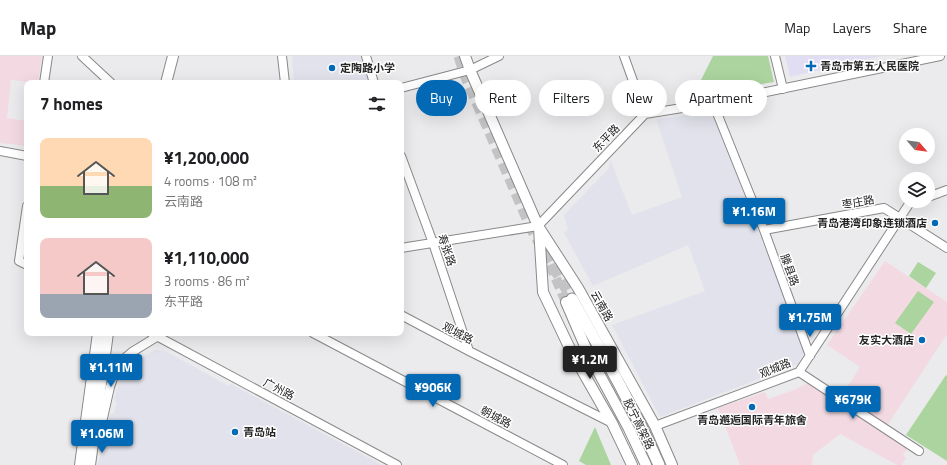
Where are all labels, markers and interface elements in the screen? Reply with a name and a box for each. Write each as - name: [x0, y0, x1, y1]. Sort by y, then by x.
- text: Map: [20, 13, 56, 42]
- text: Map: [784, 17, 810, 38]
- text: Layers: [832, 17, 871, 38]
- text: Share: [893, 17, 927, 38]
- place label: 青岛市第五人民医院: [820, 58, 919, 74]
- place label: 定陶路小学: [340, 60, 395, 76]
- marker: 青岛市第五人民医院: [805, 60, 817, 72]
- marker: 定陶路小学: [327, 63, 337, 73]
- chip: Buy: [416, 80, 467, 116]
- chip: Rent: [475, 80, 531, 116]
- chip: Filters: [539, 80, 604, 116]
- chip: New: [612, 80, 667, 116]
- chip: Apartment: [675, 80, 767, 116]
- text: 7 homes: [40, 91, 103, 117]
- icon: filters: [366, 93, 388, 115]
- street label: 东平路: [589, 121, 623, 155]
- north arrow: [899, 128, 935, 164]
- map controls: [899, 128, 935, 208]
- text: ¥1,200,000: [164, 145, 249, 171]
- icon: home: [72, 154, 120, 202]
- text: 4 rooms · 108 m²: [164, 171, 257, 191]
- button: layers: [899, 172, 935, 208]
- text: 云南路: [164, 191, 203, 211]
- street label: 枣庄路: [840, 191, 876, 213]
- pin: ¥1.16M: [721, 198, 787, 232]
- text: ¥1.16M: [732, 201, 776, 221]
- place label: 青岛港湾印象连锁酒店: [817, 215, 927, 231]
- marker: 青岛港湾印象连锁酒店: [930, 218, 940, 228]
- street label: 寿张路: [434, 232, 460, 268]
- text: ¥1,110,000: [164, 245, 249, 271]
- street label: 滕县路: [777, 252, 803, 288]
- icon: home: [72, 254, 120, 302]
- text: 3 rooms · 86 m²: [164, 271, 250, 291]
- street label: 云南路: [587, 288, 617, 324]
- text: 东平路: [164, 291, 203, 311]
- pin: ¥1.75M: [777, 304, 843, 338]
- text: ¥1.75M: [788, 307, 832, 327]
- street label: 观城路: [440, 318, 476, 348]
- place label: 友实大酒店: [859, 332, 914, 348]
- marker: 友实大酒店: [917, 335, 927, 345]
- pin: ¥1.2M: [562, 346, 618, 380]
- text: ¥1.2M: [572, 349, 608, 369]
- pin: ¥1.11M: [78, 354, 144, 388]
- street label: 观城路: [757, 354, 793, 382]
- text: ¥1.11M: [89, 357, 133, 377]
- street label: 广州路: [261, 374, 297, 404]
- pin: ¥906K: [405, 374, 461, 408]
- text: ¥906K: [415, 377, 451, 397]
- pin: ¥679K: [825, 386, 881, 420]
- text: ¥679K: [835, 389, 871, 409]
- street label: 胶宁高架路: [620, 396, 658, 452]
- street label: 朝城路: [478, 402, 514, 432]
- marker: 青岛邂逅国际青年旅舍: [747, 402, 757, 412]
- place label: 青岛邂逅国际青年旅舍: [697, 412, 807, 428]
- pin: ¥1.06M: [69, 420, 135, 454]
- text: ¥1.06M: [80, 423, 124, 443]
- place label: 青岛站: [243, 424, 276, 440]
- marker: 青岛站: [230, 427, 240, 437]

